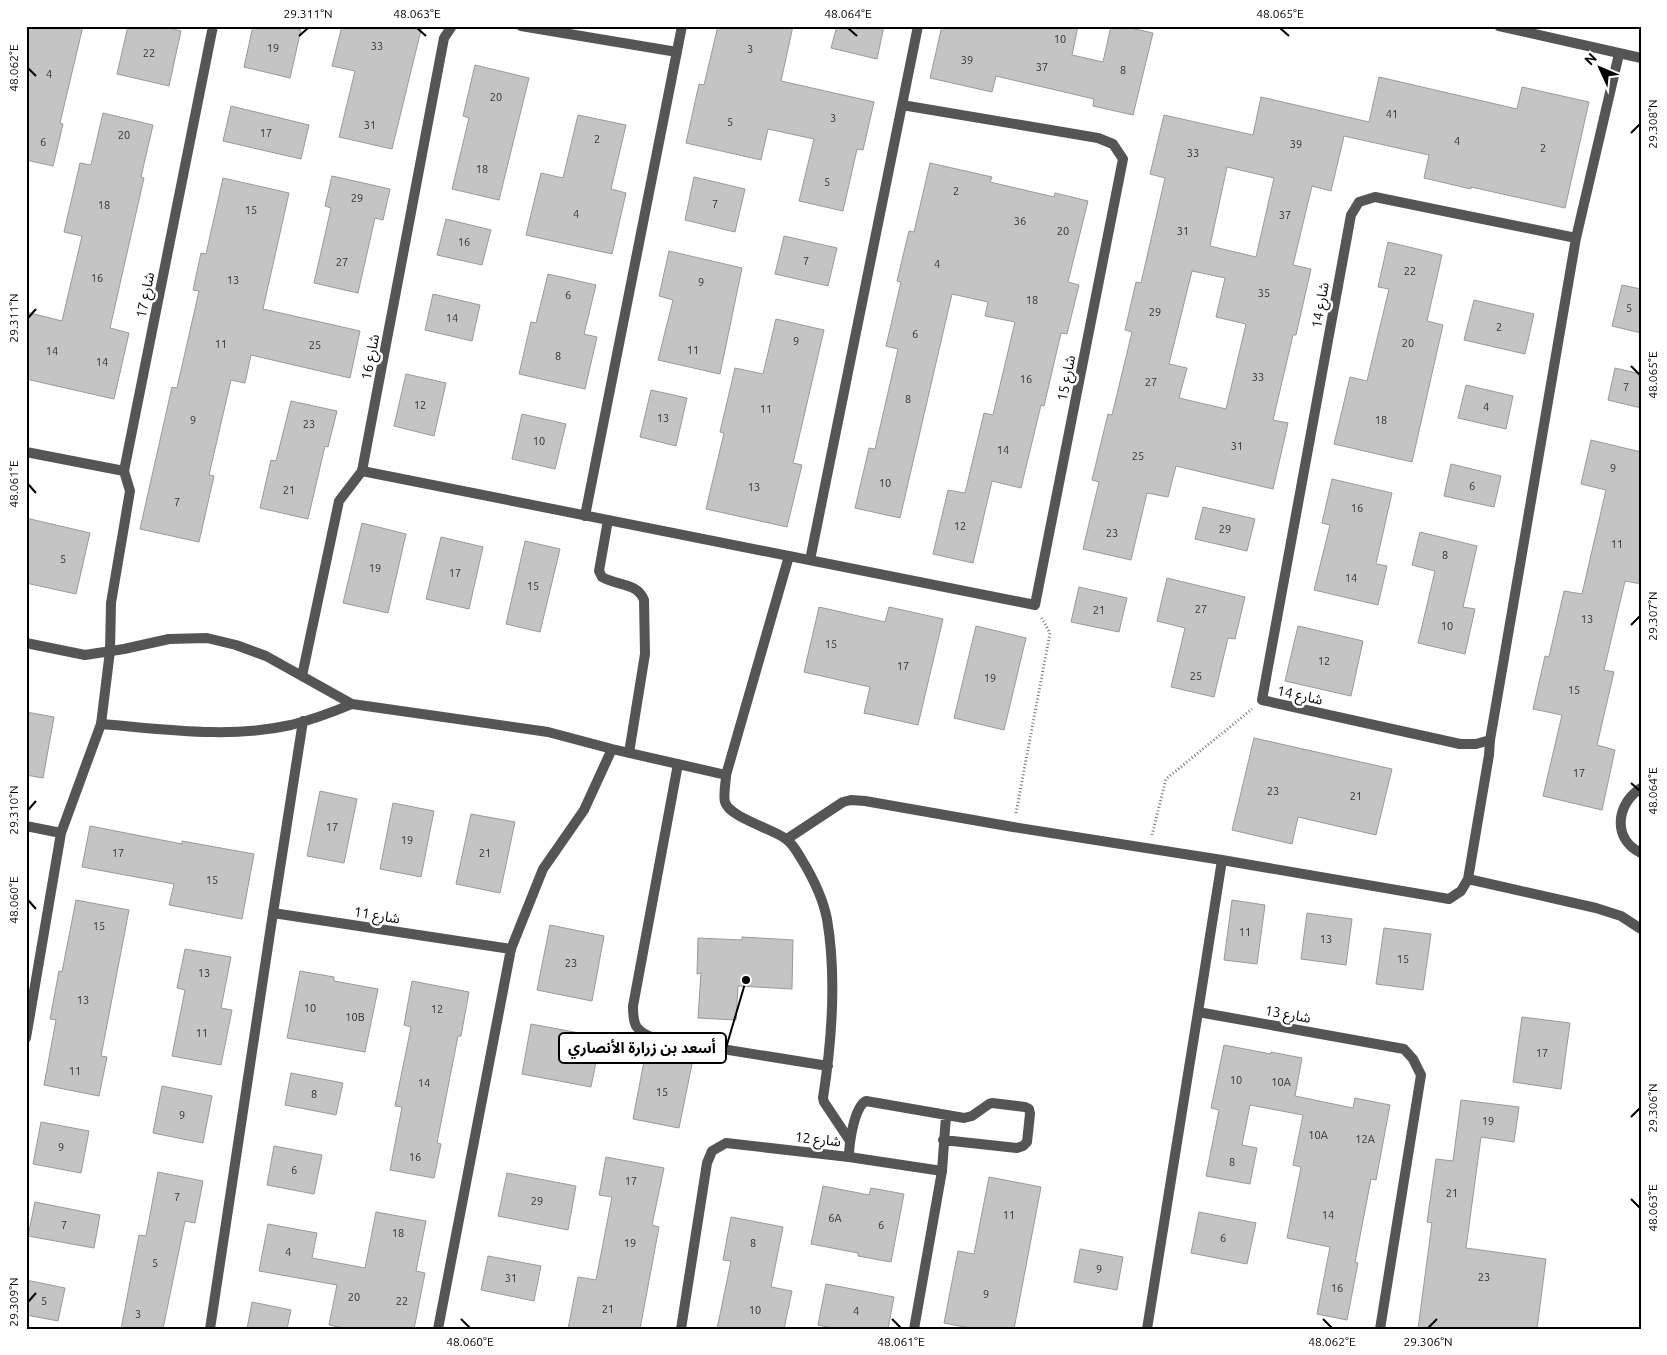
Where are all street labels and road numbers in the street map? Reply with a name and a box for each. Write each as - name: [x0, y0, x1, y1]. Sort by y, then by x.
- street label: شارع 17: [133, 271, 160, 320]
- street label: شارع 14: [1308, 281, 1335, 330]
- street label: شارع 16: [358, 333, 385, 382]
- street label: شارع 15: [1054, 354, 1081, 403]
- street label: شارع 14: [1275, 682, 1324, 711]
- street label: شارع 11: [352, 903, 401, 929]
- street label: شارع 13: [1263, 1002, 1312, 1029]
- street label: شارع 12: [794, 1129, 842, 1152]

